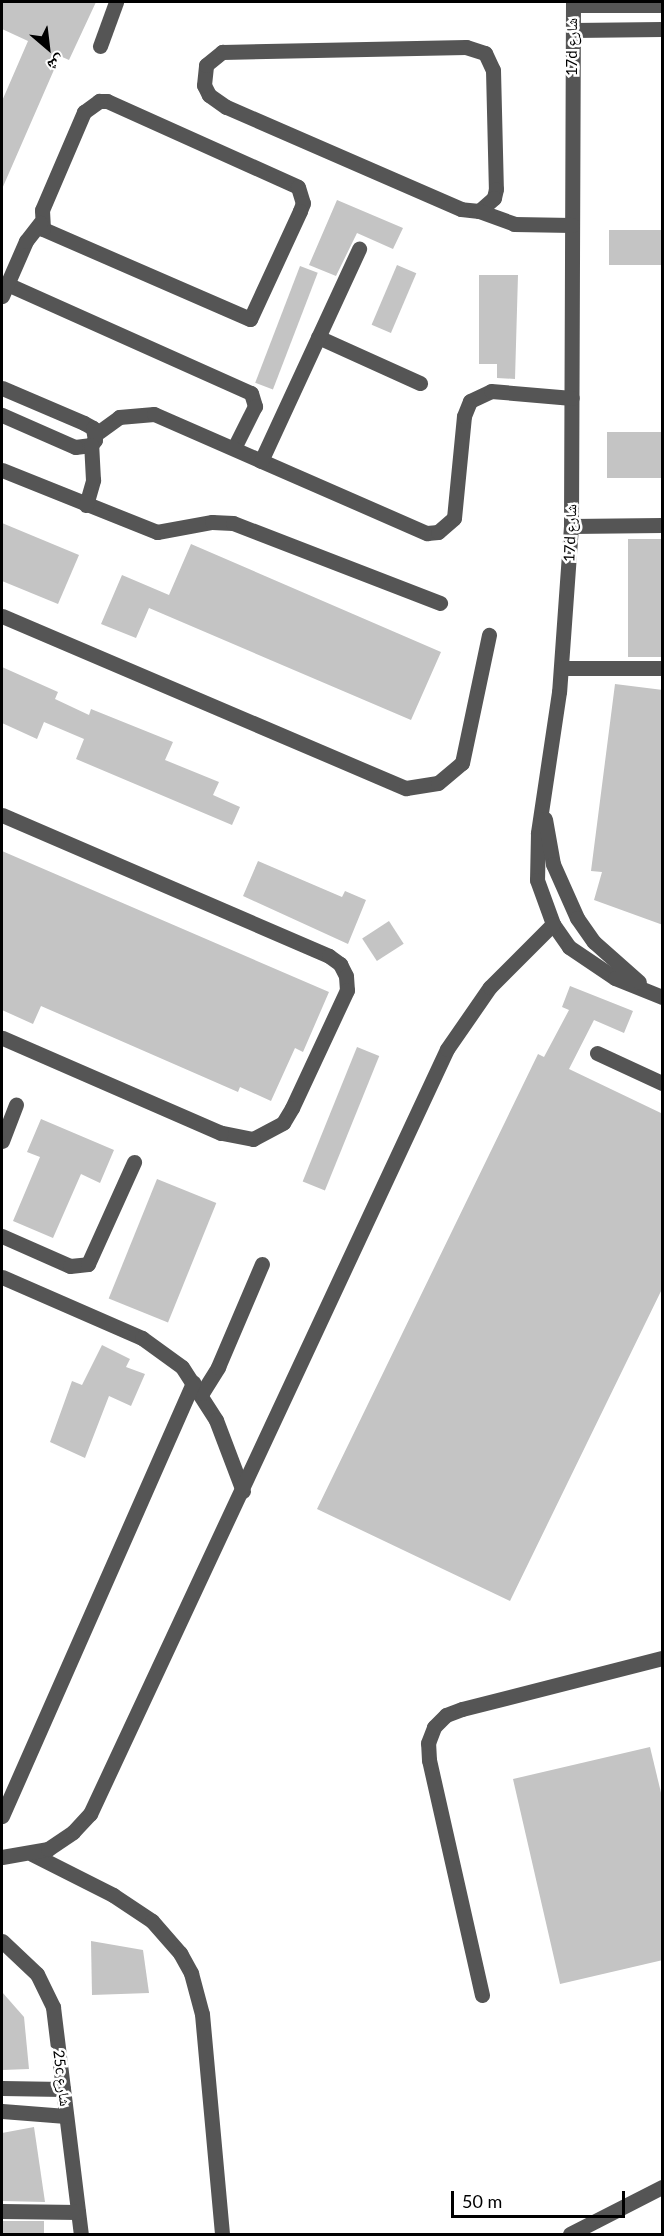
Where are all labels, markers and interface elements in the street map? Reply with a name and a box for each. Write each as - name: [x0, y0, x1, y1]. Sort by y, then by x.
- north arrow: [18, 18, 78, 78]
- street label: 17d شارع: [563, 18, 581, 76]
- text: ش: [45, 52, 69, 77]
- street label: 17d شارع: [560, 504, 580, 562]
- street label: 25c شارع: [50, 2049, 74, 2107]
- scale bar: [454, 2179, 628, 2217]
- text: 50 m: [462, 2190, 502, 2212]

